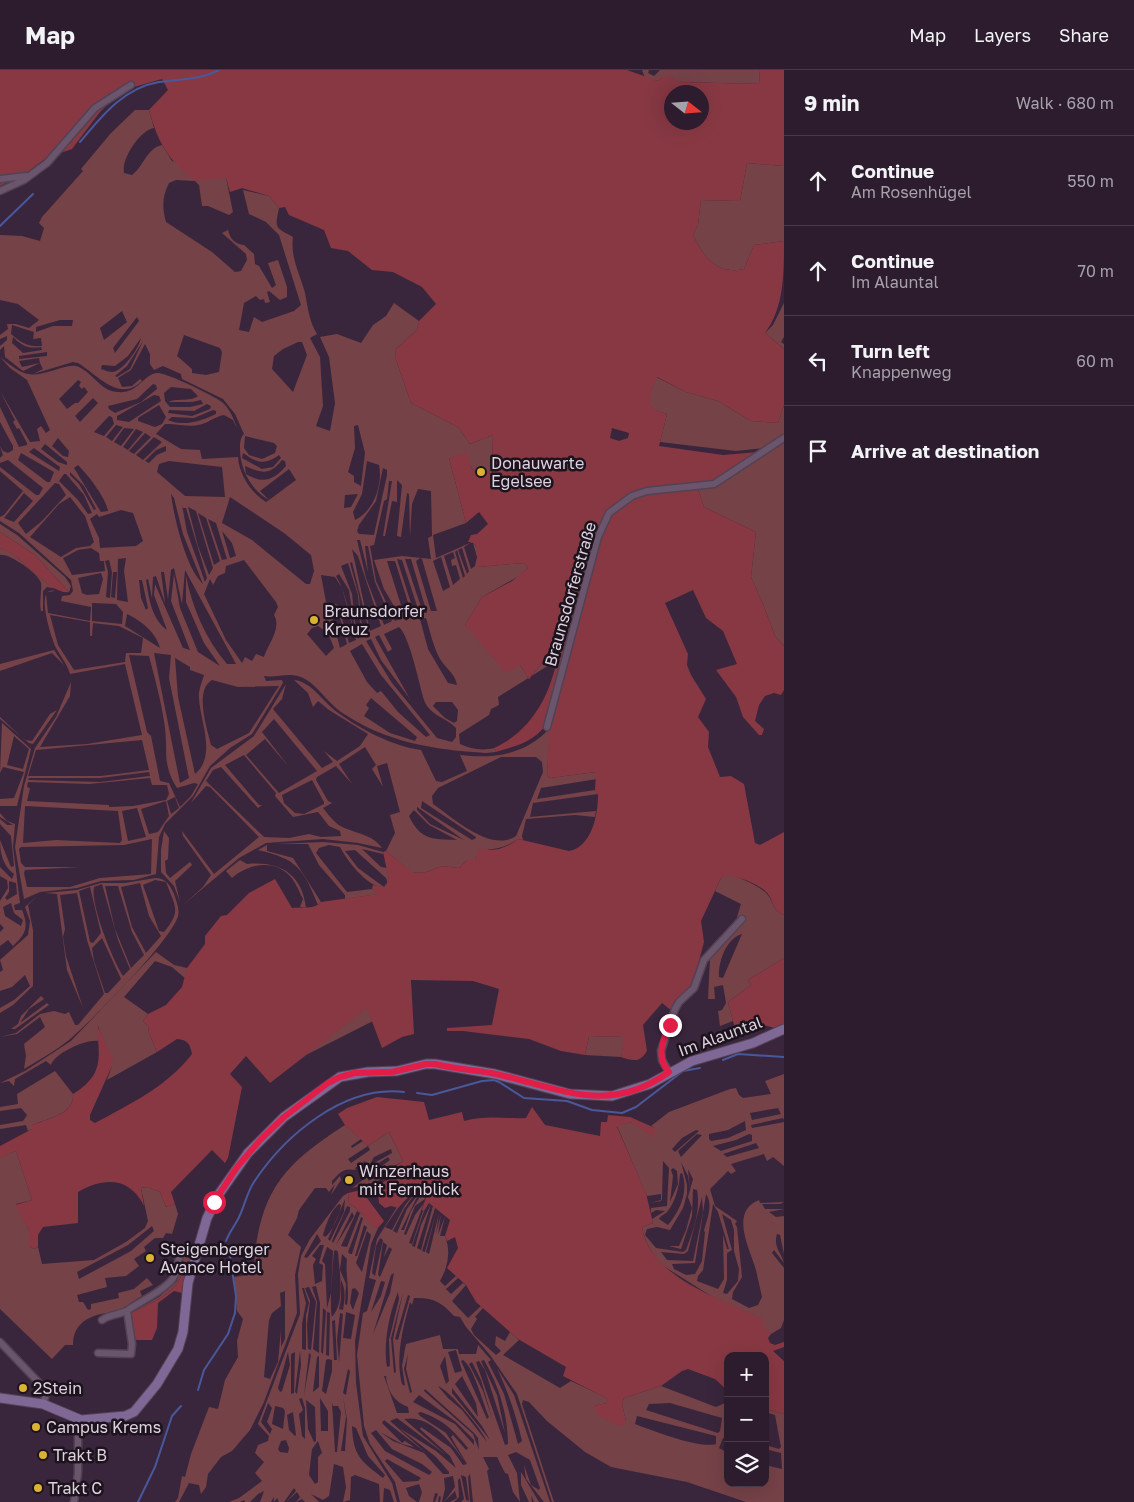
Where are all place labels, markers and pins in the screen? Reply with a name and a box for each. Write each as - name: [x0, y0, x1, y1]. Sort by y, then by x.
- place label: Donauwarte Egelsee: [491, 453, 584, 491]
- marker: Donauwarte Egelsee: [475, 466, 487, 478]
- place label: Braunsdorfer Kreuz: [324, 601, 425, 639]
- marker: Braunsdorfer Kreuz: [308, 614, 320, 626]
- place label: Winzerhaus mit Fernblick: [359, 1161, 460, 1199]
- marker: Winzerhaus mit Fernblick: [343, 1174, 355, 1186]
- place label: Steigenberger Avance Hotel: [160, 1239, 269, 1277]
- marker: Steigenberger Avance Hotel: [144, 1252, 156, 1264]
- place label: 2Stein: [33, 1378, 82, 1398]
- marker: 2Stein: [17, 1382, 29, 1394]
- place label: Campus Krems: [46, 1417, 161, 1437]
- marker: Campus Krems: [30, 1421, 42, 1433]
- place label: Trakt B: [53, 1445, 107, 1465]
- marker: Trakt B: [37, 1449, 49, 1461]
- place label: Trakt C: [48, 1478, 102, 1498]
- marker: Trakt C: [32, 1482, 44, 1494]

